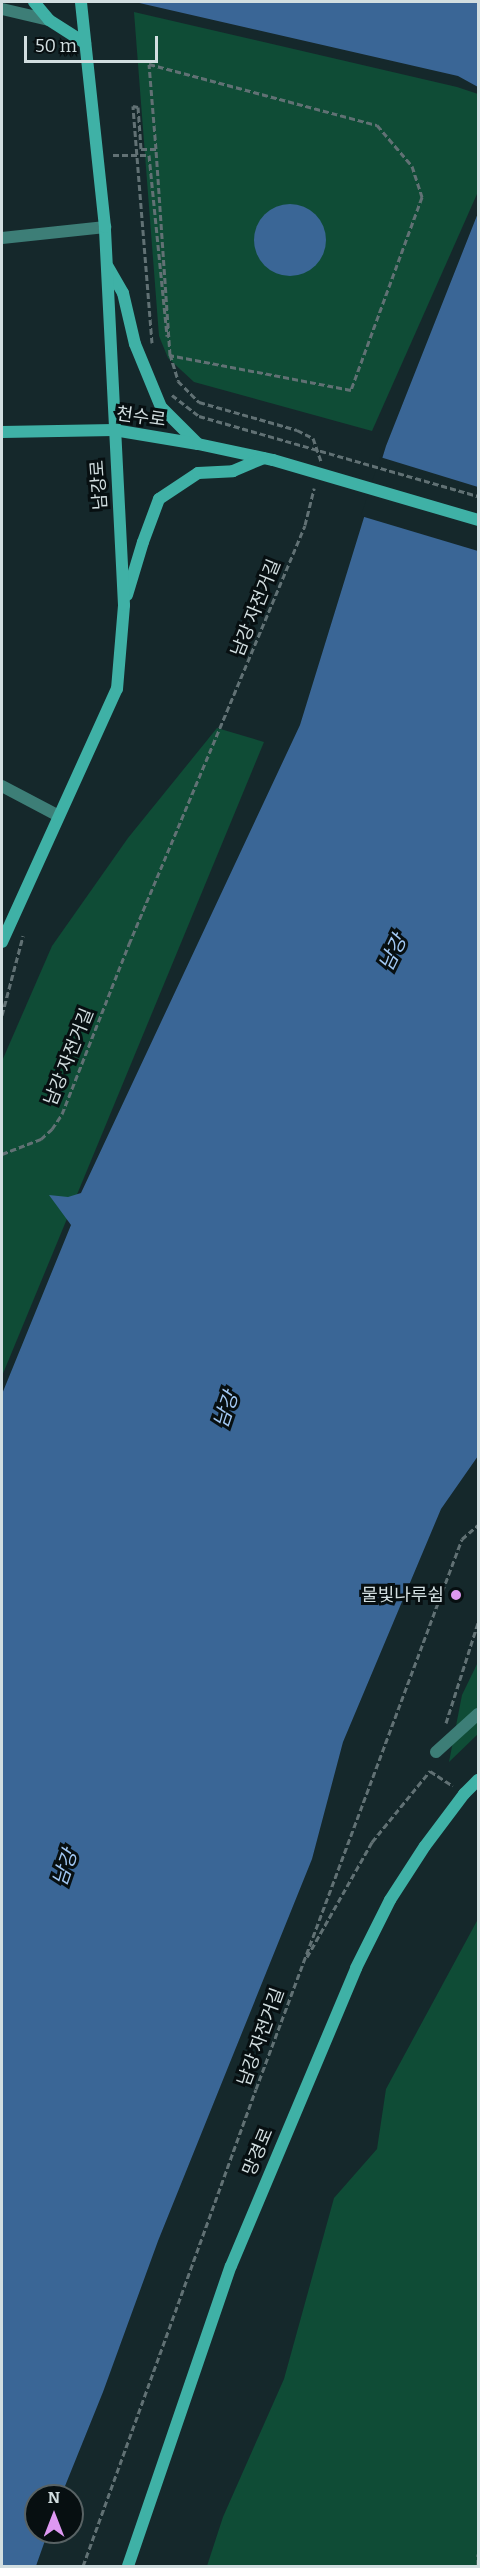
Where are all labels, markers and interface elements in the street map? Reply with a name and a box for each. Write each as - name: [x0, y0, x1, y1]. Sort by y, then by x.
- scale bar: [27, 24, 160, 62]
- text: 50 m: [35, 35, 77, 57]
- street label: 천수로: [115, 403, 167, 431]
- street label: 남강로: [86, 459, 112, 511]
- street label: 남강 자전거길: [227, 556, 285, 660]
- water label: 남강: [374, 931, 412, 975]
- street label: 남강 자전거길: [40, 1005, 98, 1109]
- water label: 남강: [209, 1389, 243, 1431]
- place label: 물빛나루쉼: [361, 1584, 444, 1606]
- marker: 물빛나루쉼: [449, 1588, 463, 1602]
- water label: 남강: [48, 1847, 82, 1889]
- street label: 남강 자전거길: [233, 1985, 289, 2089]
- street label: 망경로: [238, 2125, 278, 2179]
- north arrow: [24, 2484, 84, 2544]
- text: N: [48, 2488, 60, 2507]

